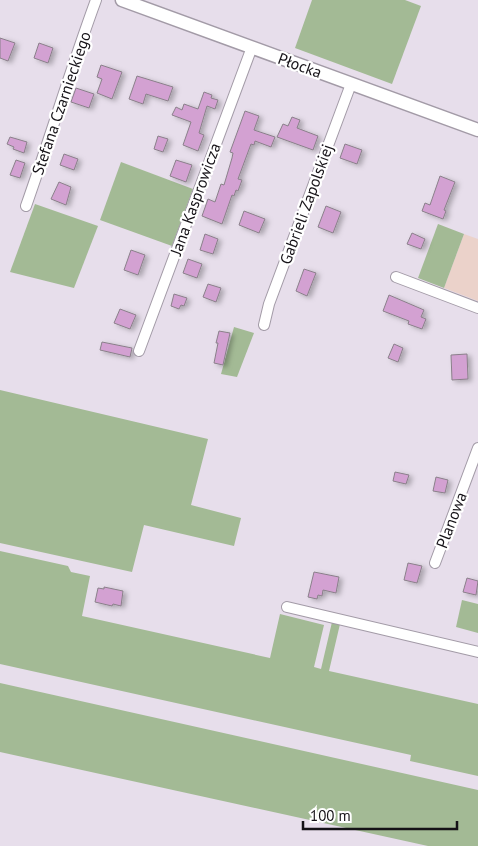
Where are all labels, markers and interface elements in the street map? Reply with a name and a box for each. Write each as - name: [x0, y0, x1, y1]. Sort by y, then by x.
- street label: Stefana Czarnieckiego: [27, 29, 95, 177]
- street label: Płocka: [275, 48, 325, 82]
- street label: Jana Kasprowicza: [165, 140, 225, 259]
- street label: Gabrieli Zapolskiej: [275, 141, 337, 267]
- street label: Planowa: [431, 489, 471, 551]
- scale bar: [303, 798, 457, 830]
- text: 100 m: [310, 806, 351, 825]

